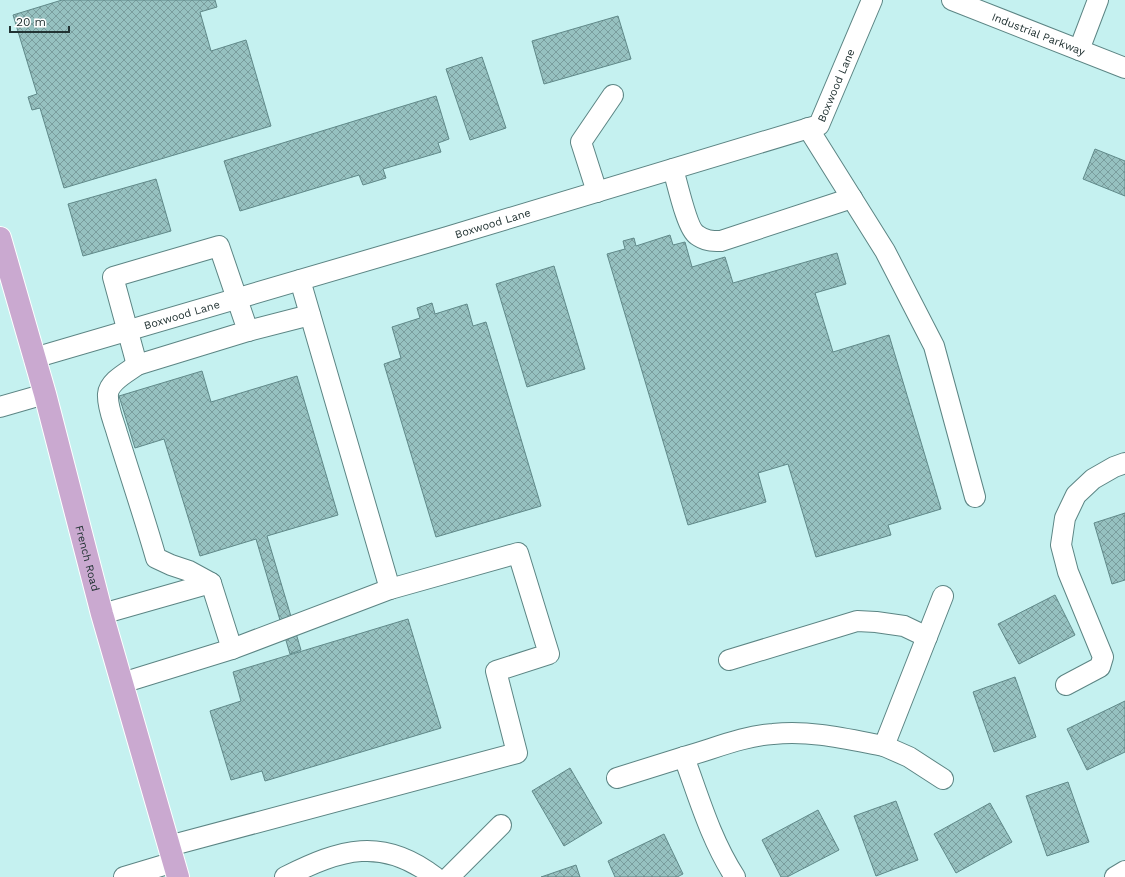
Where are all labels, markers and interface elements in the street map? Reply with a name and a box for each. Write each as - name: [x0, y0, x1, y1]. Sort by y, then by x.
- scale bar: [10, 8, 69, 34]
- street label: Industrial Parkway: [990, 10, 1087, 59]
- text: 20 m: [16, 15, 46, 29]
- street label: Boxwood Lane: [815, 47, 858, 124]
- street label: Boxwood Lane: [453, 206, 532, 241]
- street label: Boxwood Lane: [143, 298, 221, 332]
- street label: French Road: [72, 524, 102, 593]

